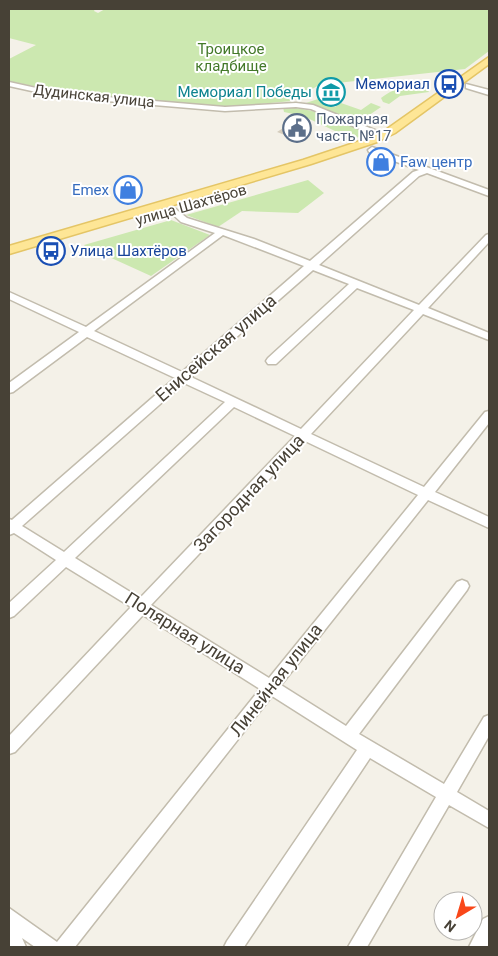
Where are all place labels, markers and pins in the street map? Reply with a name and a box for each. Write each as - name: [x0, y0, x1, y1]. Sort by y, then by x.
- bus stop icon: Мемориал: [434, 69, 464, 99]
- place label: Мемориал: [355, 75, 430, 93]
- museum icon: Мемориал Победы: [316, 77, 346, 107]
- place label: Мемориал Победы: [177, 83, 312, 101]
- place label: Пожарная часть №17: [316, 110, 392, 145]
- public building icon: Пожарная часть №17: [282, 113, 312, 143]
- shop icon: Faw центр: [366, 147, 396, 177]
- place label: Faw центр: [400, 153, 472, 171]
- shop icon: Emex: [113, 175, 143, 205]
- place label: Emex: [72, 181, 110, 199]
- bus stop icon: Улица Шахтёров: [36, 236, 66, 266]
- place label: Улица Шахтёров: [70, 242, 187, 260]

